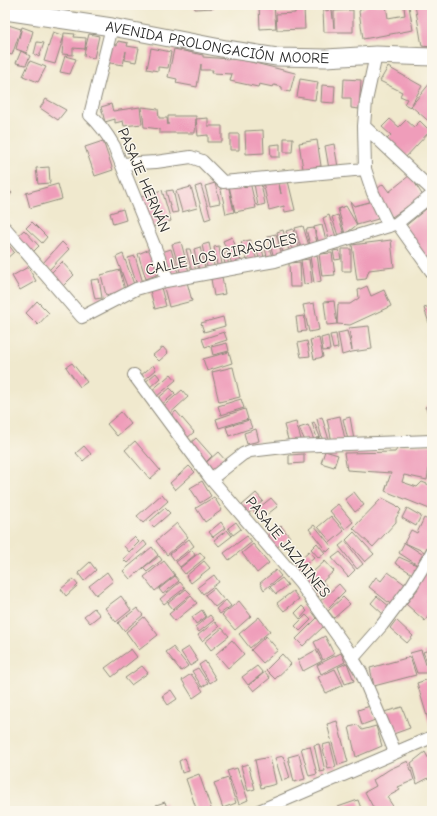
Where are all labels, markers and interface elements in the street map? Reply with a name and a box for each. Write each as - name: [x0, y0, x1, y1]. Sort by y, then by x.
- street label: AVENIDA PROLONGACIÓN MOORE: [104, 17, 329, 67]
- street label: PASAJE HERNÁN: [114, 125, 175, 235]
- street label: CALLE LOS GIRASOLES: [144, 229, 298, 279]
- street label: PASAJE JAZMINES: [242, 493, 334, 601]

